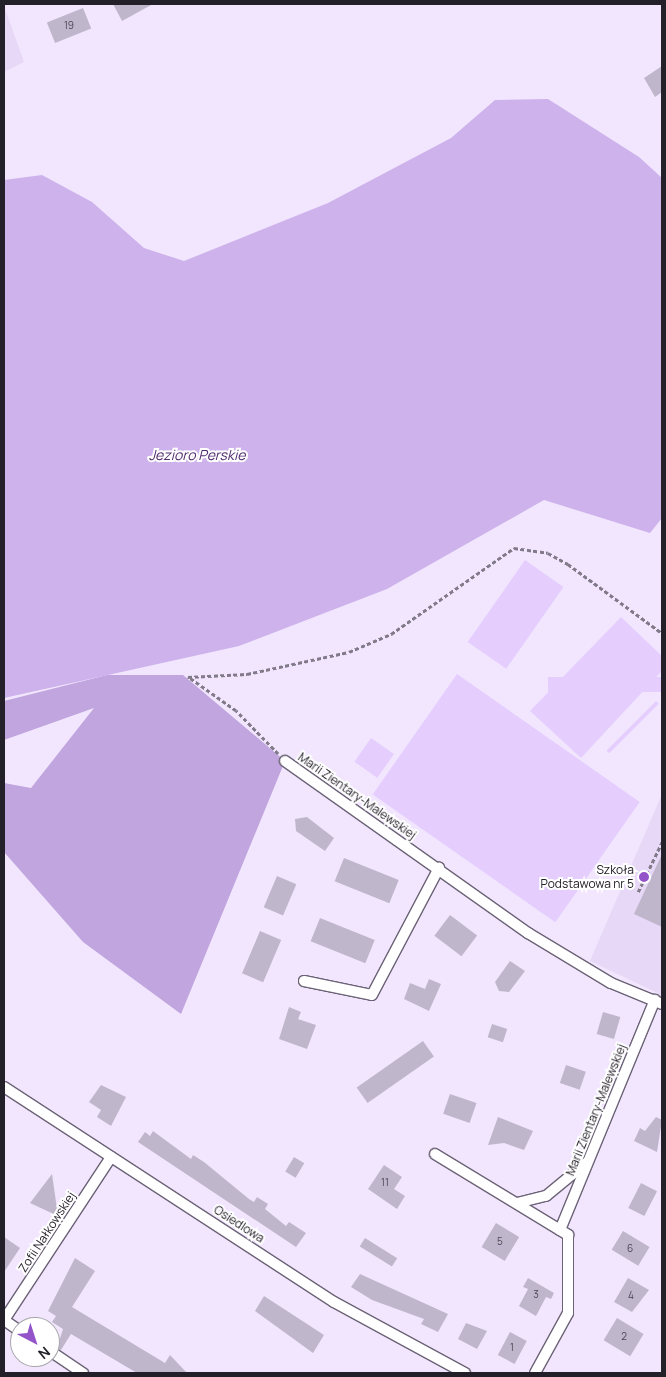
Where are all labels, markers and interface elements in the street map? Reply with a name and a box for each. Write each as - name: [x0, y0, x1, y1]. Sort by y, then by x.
- house number: 19: [64, 20, 74, 32]
- water label: Jezioro Perskie: [149, 447, 245, 463]
- street label: Marii Zientary-Malewskiej: [295, 750, 419, 842]
- place label: Szkoła Podstawowa nr 5: [541, 863, 634, 891]
- marker: Szkoła Podstawowa nr 5: [638, 871, 650, 883]
- street label: Marii Zientary-Malewskiej: [563, 1042, 629, 1178]
- house number: 11: [381, 1177, 389, 1189]
- street label: Zofii Nałkowskiej: [16, 1189, 78, 1275]
- street label: Osiedlowa: [211, 1202, 267, 1246]
- house number: 5: [497, 1236, 503, 1248]
- house number: 6: [627, 1243, 633, 1255]
- house number: 3: [533, 1289, 539, 1301]
- house number: 4: [628, 1290, 634, 1302]
- north arrow: [10, 1317, 60, 1367]
- house number: 2: [621, 1331, 627, 1343]
- house number: 1: [510, 1342, 514, 1354]
- text: N: [34, 1343, 54, 1364]

